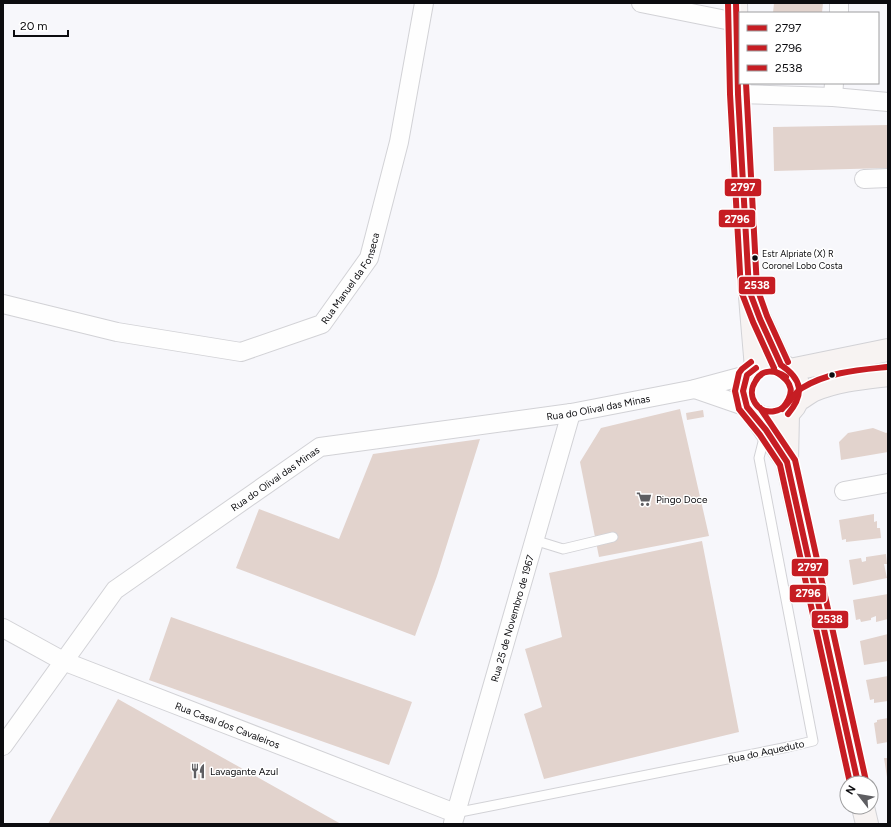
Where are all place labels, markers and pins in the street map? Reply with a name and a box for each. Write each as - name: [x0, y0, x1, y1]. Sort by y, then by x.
- place label: Estr Alpriate (X) R Coronel Lobo Costa: [762, 248, 843, 271]
- marker: Estr Alpriate (X) R Coronel Lobo Costa: [750, 253, 760, 263]
- unlabelled marker: [827, 370, 837, 380]
- supermarket icon: Pingo Doce: [635, 490, 653, 508]
- place label: Pingo Doce: [656, 493, 708, 506]
- restaurant icon: Lavagante Azul: [189, 762, 207, 780]
- place label: Lavagante Azul: [210, 765, 278, 778]

